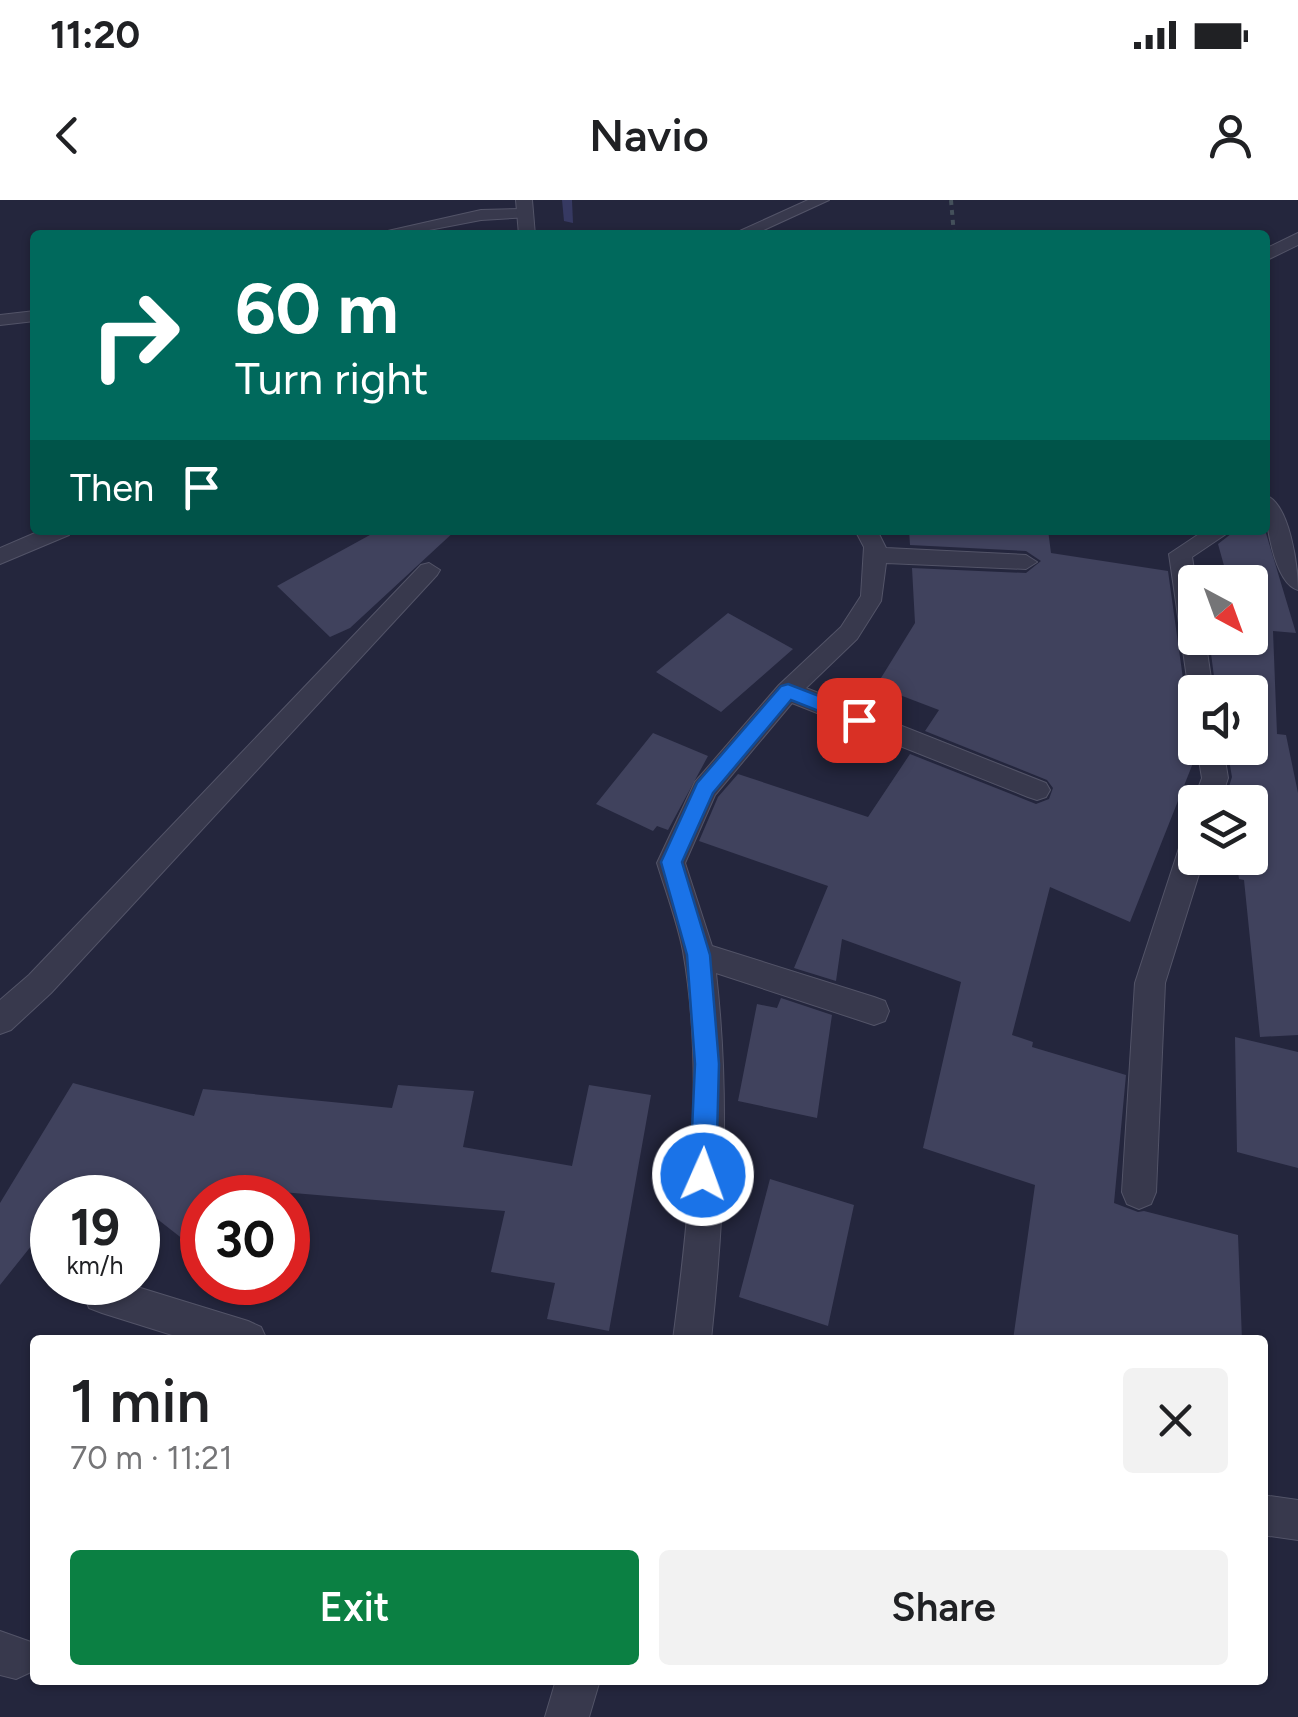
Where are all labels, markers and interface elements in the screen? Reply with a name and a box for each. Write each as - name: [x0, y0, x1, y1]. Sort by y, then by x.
- text: 11:20: [50, 12, 140, 58]
- icon: back: [40, 108, 95, 163]
- text: Navio: [589, 108, 709, 162]
- icon: person: [1203, 108, 1258, 163]
- text: 60 m: [235, 266, 399, 351]
- icon: right: [70, 270, 200, 400]
- text: Turn right: [235, 351, 428, 405]
- icon: arrive: [174, 460, 229, 515]
- text: Then: [70, 465, 154, 511]
- north arrow: [1178, 565, 1268, 655]
- map controls: [1178, 565, 1268, 875]
- button: sound: [1178, 675, 1268, 765]
- pin: [817, 678, 902, 763]
- icon: arrive: [832, 693, 887, 748]
- button: layers: [1178, 785, 1268, 875]
- position arrow: [651, 1123, 755, 1227]
- speed limit sign: 30: [180, 1175, 310, 1305]
- text: 19: [70, 1197, 120, 1258]
- text: km/h: [66, 1250, 124, 1280]
- text: 1 min: [70, 1365, 210, 1437]
- button: close: [1123, 1368, 1228, 1473]
- text: 70 m · 11:21: [70, 1439, 232, 1477]
- button: Exit: [70, 1550, 639, 1665]
- button: Share: [659, 1550, 1228, 1665]

